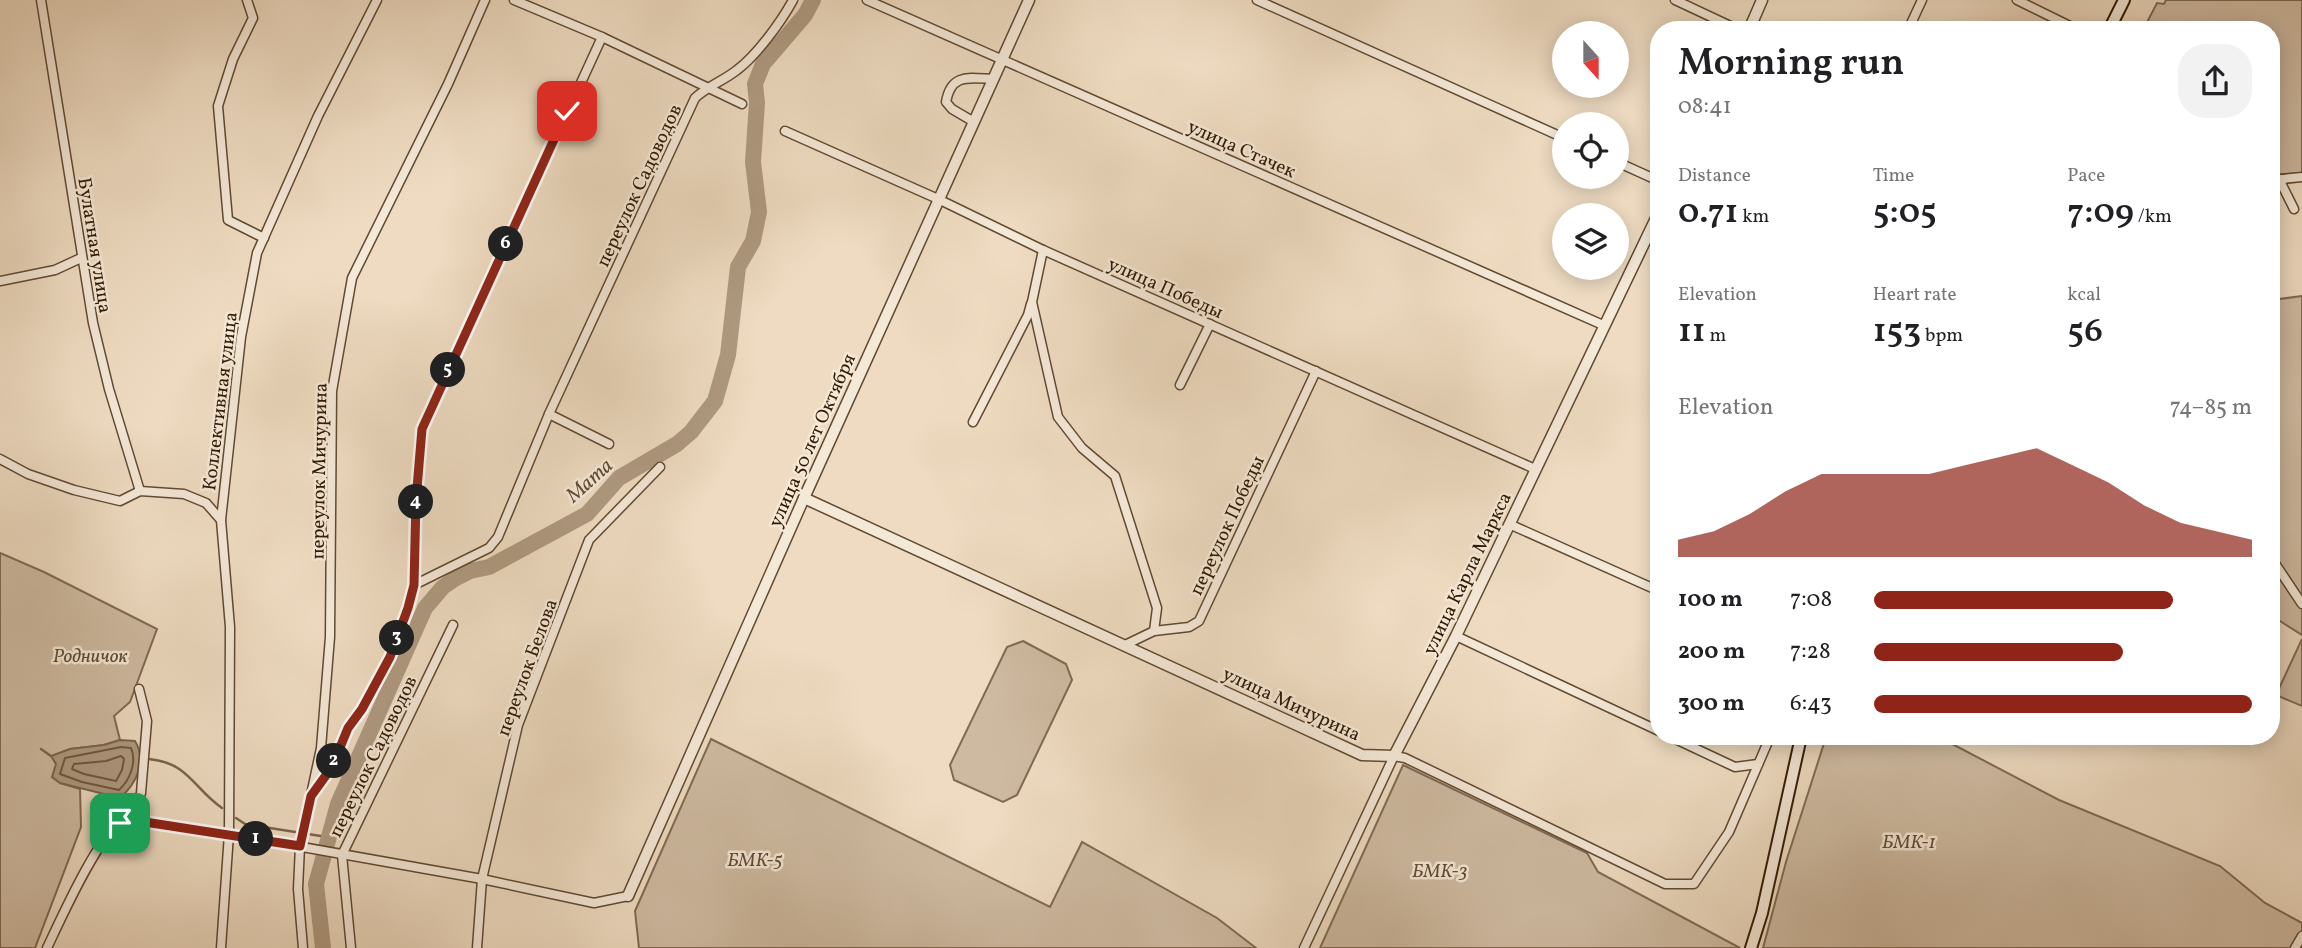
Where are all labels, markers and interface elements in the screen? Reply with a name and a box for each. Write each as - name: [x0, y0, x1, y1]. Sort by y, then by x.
- north arrow: [1552, 21, 1629, 98]
- map controls: [1552, 21, 1629, 280]
- text: Morning run: [1678, 38, 1904, 91]
- button: share: [2178, 44, 2252, 118]
- pin: [537, 81, 597, 141]
- text: 08:41: [1678, 91, 1732, 123]
- icon: check: [548, 92, 586, 130]
- street label: переулок Садоводов: [591, 100, 689, 271]
- button: locate: [1552, 112, 1629, 189]
- street label: улица Стачек: [1183, 114, 1299, 185]
- text: Distance: [1678, 163, 1751, 189]
- text: Time: [1873, 163, 1914, 189]
- text: Pace: [2067, 163, 2105, 189]
- street label: Булатная улица: [70, 176, 118, 315]
- text: 0.71: [1678, 189, 1738, 237]
- text: 5:05: [1873, 189, 1937, 237]
- text: 7:09: [2067, 189, 2134, 237]
- button: layers: [1552, 203, 1629, 280]
- text: km: [1738, 204, 1769, 230]
- text: /km: [2134, 204, 2172, 230]
- pin: 6: [489, 226, 524, 262]
- text: 6: [500, 230, 511, 256]
- street label: улица Победы: [1103, 252, 1227, 326]
- text: Elevation: [1678, 282, 1757, 308]
- text: Heart rate: [1873, 282, 1957, 308]
- text: kcal: [2067, 282, 2101, 308]
- text: 11: [1678, 308, 1706, 356]
- text: 153: [1873, 308, 1921, 356]
- text: 56: [2067, 308, 2103, 356]
- street label: Коллективная улица: [197, 310, 245, 492]
- text: m: [1706, 323, 1726, 349]
- text: bpm: [1921, 323, 1963, 349]
- street label: улица 50 лет Октября: [763, 350, 863, 532]
- pin: 5: [430, 352, 466, 388]
- text: 5: [443, 356, 452, 382]
- street label: переулок Мичурина: [305, 382, 335, 560]
- text: Elevation: [1678, 392, 1774, 424]
- text: 74–85 m: [2170, 392, 2252, 424]
- water label: Мата: [559, 452, 620, 511]
- street label: переулок Победы: [1184, 452, 1272, 600]
- pin: 4: [398, 484, 434, 520]
- text: 4: [410, 488, 421, 514]
- street label: улица Карла Маркса: [1417, 488, 1519, 660]
- text: 100 m: [1678, 584, 1743, 616]
- text: 7:08: [1790, 584, 1832, 616]
- street label: переулок Белова: [491, 595, 565, 740]
- pin: 3: [380, 620, 414, 656]
- text: 3: [392, 624, 401, 650]
- text: 200 m: [1678, 636, 1745, 668]
- text: 7:28: [1790, 636, 1831, 668]
- park label: Родничок: [53, 644, 128, 670]
- street label: улица Мичурина: [1218, 661, 1365, 748]
- street label: переулок Садоводов: [323, 672, 424, 842]
- text: 300 m: [1678, 688, 1745, 720]
- text: 6:43: [1790, 688, 1832, 720]
- pin: 2: [316, 744, 352, 778]
- text: 2: [329, 747, 338, 773]
- pin: [90, 793, 150, 853]
- icon: arrive: [101, 804, 139, 842]
- pin: 1: [238, 822, 274, 856]
- text: 1: [252, 825, 259, 851]
- park label: БМК-1: [1882, 830, 1936, 856]
- park label: БМК-5: [728, 848, 783, 874]
- park label: БМК-3: [1412, 859, 1468, 885]

